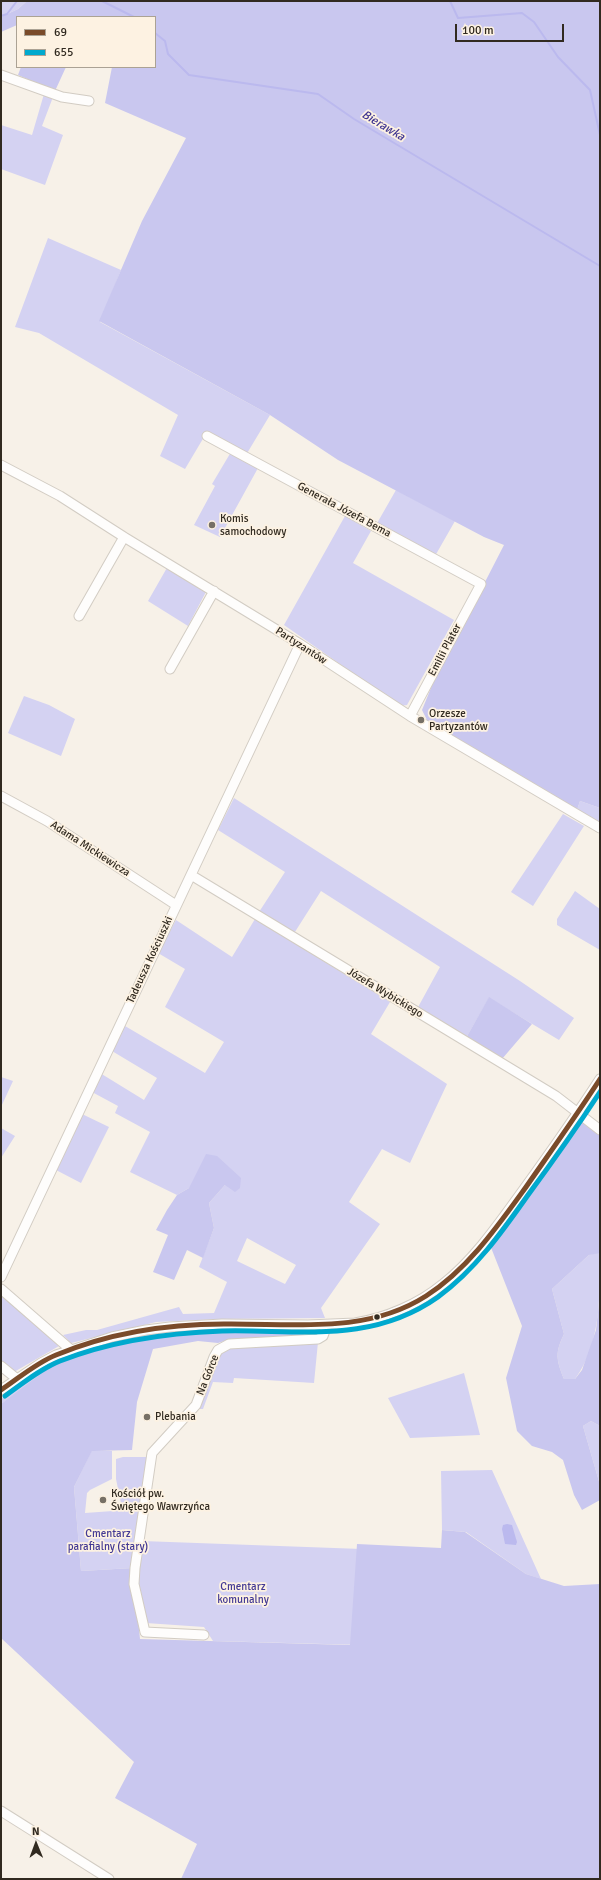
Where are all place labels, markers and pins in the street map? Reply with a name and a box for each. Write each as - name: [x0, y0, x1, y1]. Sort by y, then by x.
- place label: Komis samochodowy: [220, 512, 286, 538]
- marker: Komis samochodowy: [207, 520, 217, 530]
- place label: Orzesze Partyzantów: [429, 707, 488, 733]
- marker: Orzesze Partyzantów: [416, 715, 426, 725]
- unlabelled marker: [372, 1312, 382, 1322]
- place label: Plebania: [155, 1410, 196, 1424]
- marker: Plebania: [142, 1412, 152, 1422]
- place label: Kościół pw. Świętego Wawrzyńca: [111, 1487, 210, 1513]
- marker: Kościół pw. Świętego Wawrzyńca: [98, 1495, 108, 1505]

